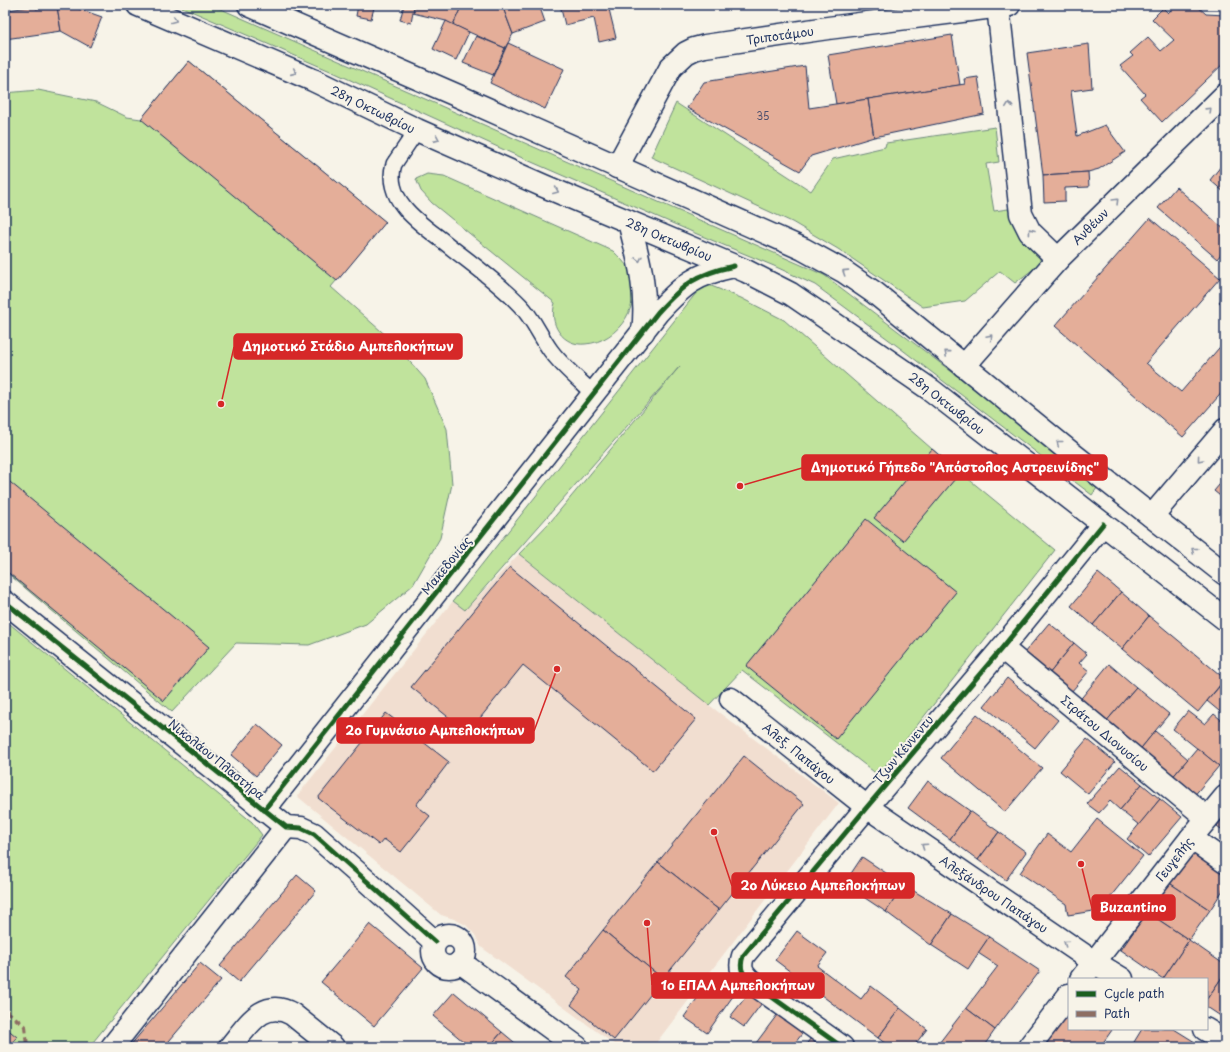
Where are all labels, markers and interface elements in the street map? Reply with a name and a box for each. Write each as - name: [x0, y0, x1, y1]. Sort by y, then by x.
- one-way arrow: [170, 15, 178, 23]
- street label: Τριποτάμου: [745, 21, 815, 49]
- one-way arrow: [290, 67, 297, 75]
- street label: 28η Οκτωβρίου: [328, 81, 418, 137]
- one-way arrow: [1005, 102, 1014, 108]
- one-way arrow: [1204, 107, 1212, 115]
- house number: 35: [757, 108, 769, 123]
- one-way arrow: [432, 134, 440, 142]
- one-way arrow: [551, 186, 559, 194]
- one-way arrow: [1111, 198, 1119, 206]
- street label: Ανθέων: [1068, 204, 1112, 248]
- street label: 28η Οκτωβρίου: [623, 213, 715, 265]
- one-way arrow: [1029, 229, 1036, 236]
- one-way arrow: [635, 256, 643, 263]
- one-way arrow: [842, 270, 849, 277]
- callout: Δημοτικό Στάδιο Αμπελοκήπων: [234, 334, 462, 359]
- one-way arrow: [985, 334, 992, 342]
- text: Δημοτικό Στάδιο Αμπελοκήπων: [242, 336, 454, 355]
- one-way arrow: [945, 350, 952, 357]
- street label: 28η Οκτωβρίου: [905, 368, 989, 439]
- one-way arrow: [1057, 441, 1064, 448]
- callout: Δημοτικό Γήπεδο "Απόστολος Αστρεινίδης": [802, 455, 1107, 480]
- one-way arrow: [1197, 455, 1204, 462]
- text: Δημοτικό Γήπεδο "Απόστολος Αστρεινίδης": [811, 457, 1099, 476]
- street label: Μακεδονίας: [417, 532, 475, 598]
- one-way arrow: [1192, 547, 1199, 554]
- street label: Στράτου Διονυσίου: [1057, 691, 1153, 775]
- street label: Τζων Κέννεντυ: [869, 711, 937, 787]
- street label: Νικολάου Πλαστήρα: [165, 714, 269, 804]
- callout: 2ο Γυμνάσιο Αμπελοκήπων: [337, 718, 534, 743]
- street label: Αλεξ. Παπάγου: [759, 718, 839, 788]
- text: 2ο Γυμνάσιο Αμπελοκήπων: [345, 720, 525, 739]
- street label: Γευγελής: [1151, 833, 1197, 885]
- one-way arrow: [921, 843, 928, 851]
- street label: Αλεξάνδρου Παπάγου: [936, 851, 1052, 937]
- callout: 2ο Λύκειο Αμπελοκήπων: [732, 873, 914, 898]
- text: 2ο Λύκειο Αμπελοκήπων: [740, 875, 906, 894]
- callout: Buzantino: [1092, 895, 1175, 920]
- text: Buzantino: [1100, 897, 1167, 916]
- one-way arrow: [1063, 940, 1070, 948]
- callout: 1ο ΕΠΑΛ Αμπελοκήπων: [652, 973, 824, 998]
- text: 1ο ΕΠΑΛ Αμπελοκήπων: [661, 975, 815, 994]
- legend: [1068, 978, 1208, 1030]
- text: Cycle path: [1104, 984, 1165, 1002]
- text: Path: [1104, 1004, 1130, 1022]

